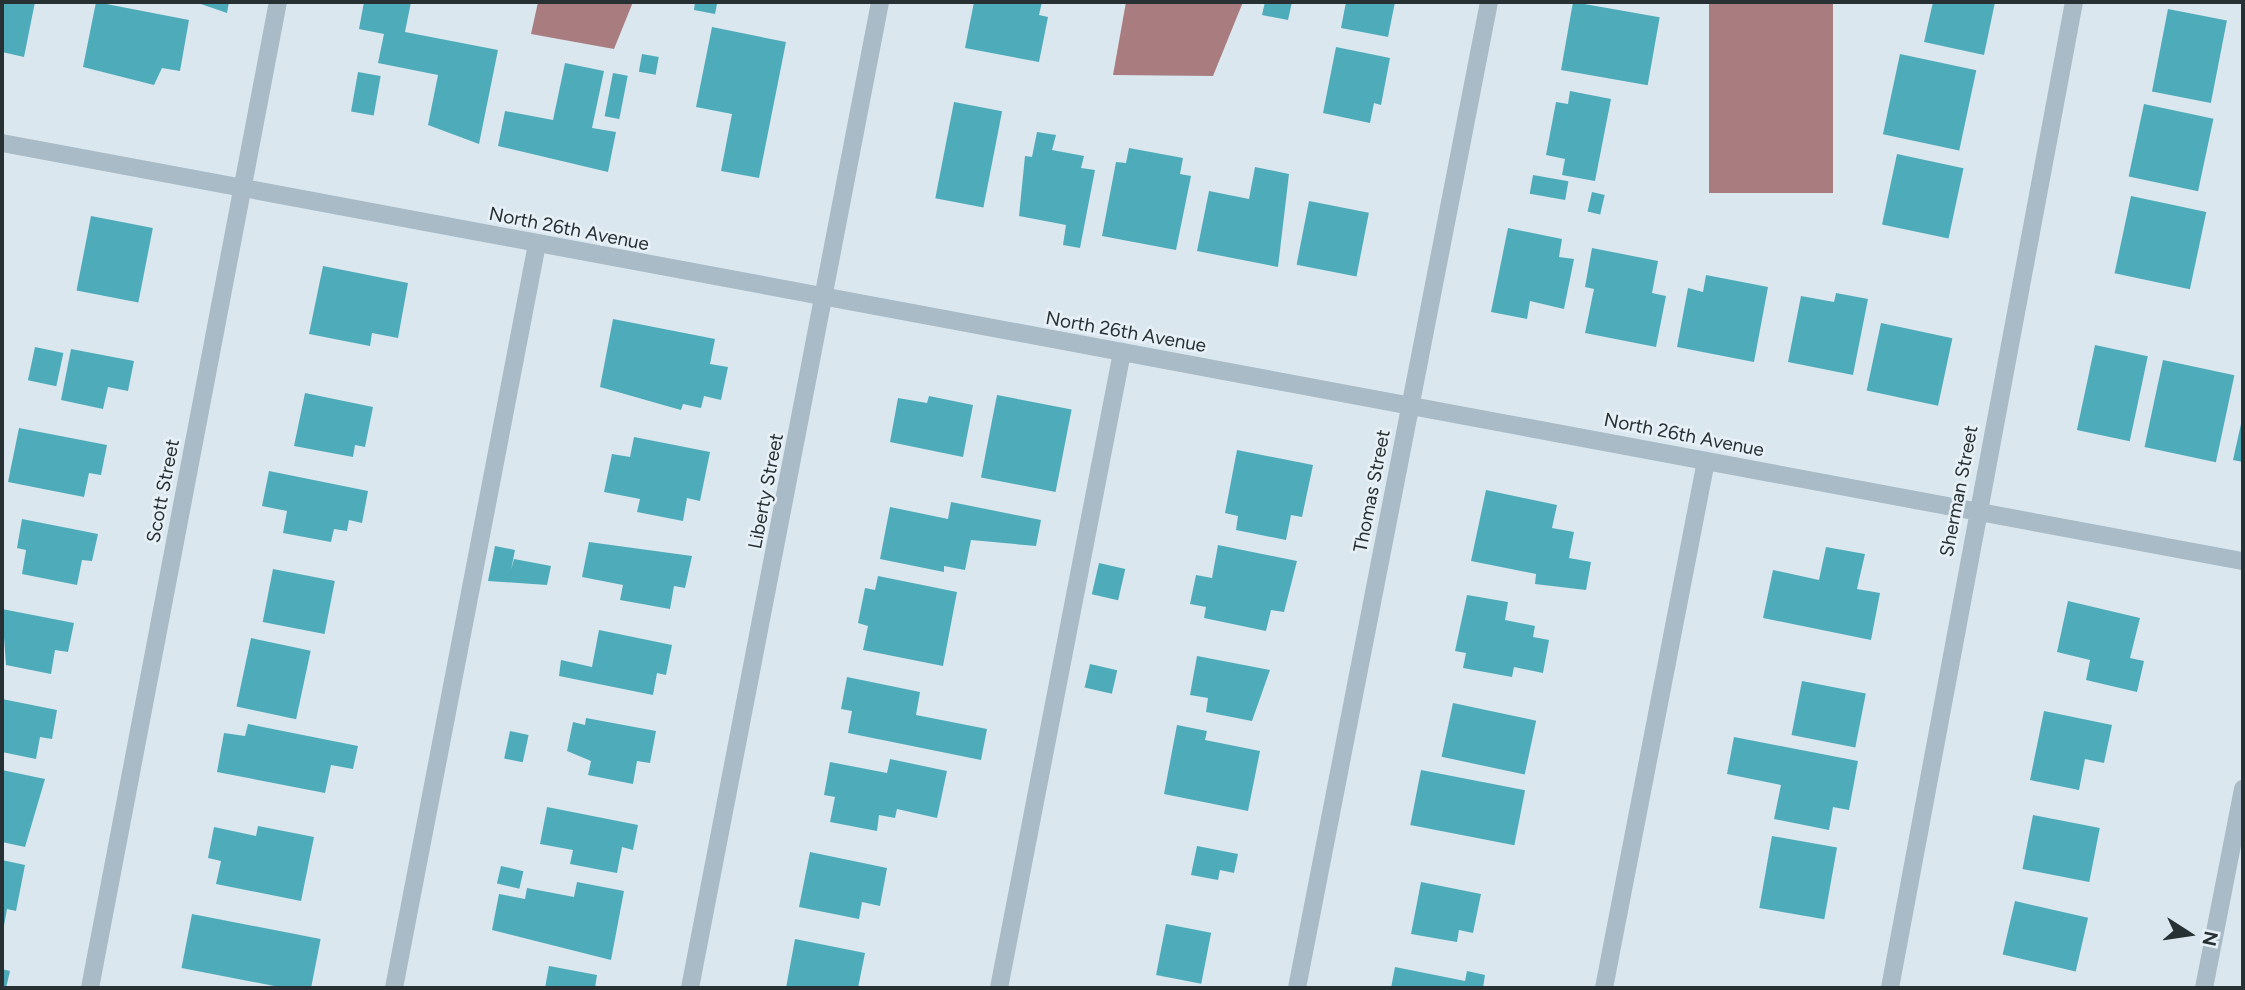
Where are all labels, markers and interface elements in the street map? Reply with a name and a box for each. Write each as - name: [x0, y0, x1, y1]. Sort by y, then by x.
- street label: North 26th Avenue: [487, 202, 651, 256]
- street label: North 26th Avenue: [1044, 307, 1208, 357]
- street label: North 26th Avenue: [1602, 408, 1766, 462]
- street label: Sherman Street: [1935, 423, 1983, 559]
- street label: Thomas Street: [1349, 428, 1395, 554]
- street label: Liberty Street: [744, 431, 788, 551]
- street label: Scott Street: [142, 437, 184, 545]
- north arrow: [2154, 899, 2224, 969]
- text: N: [2197, 929, 2223, 948]

